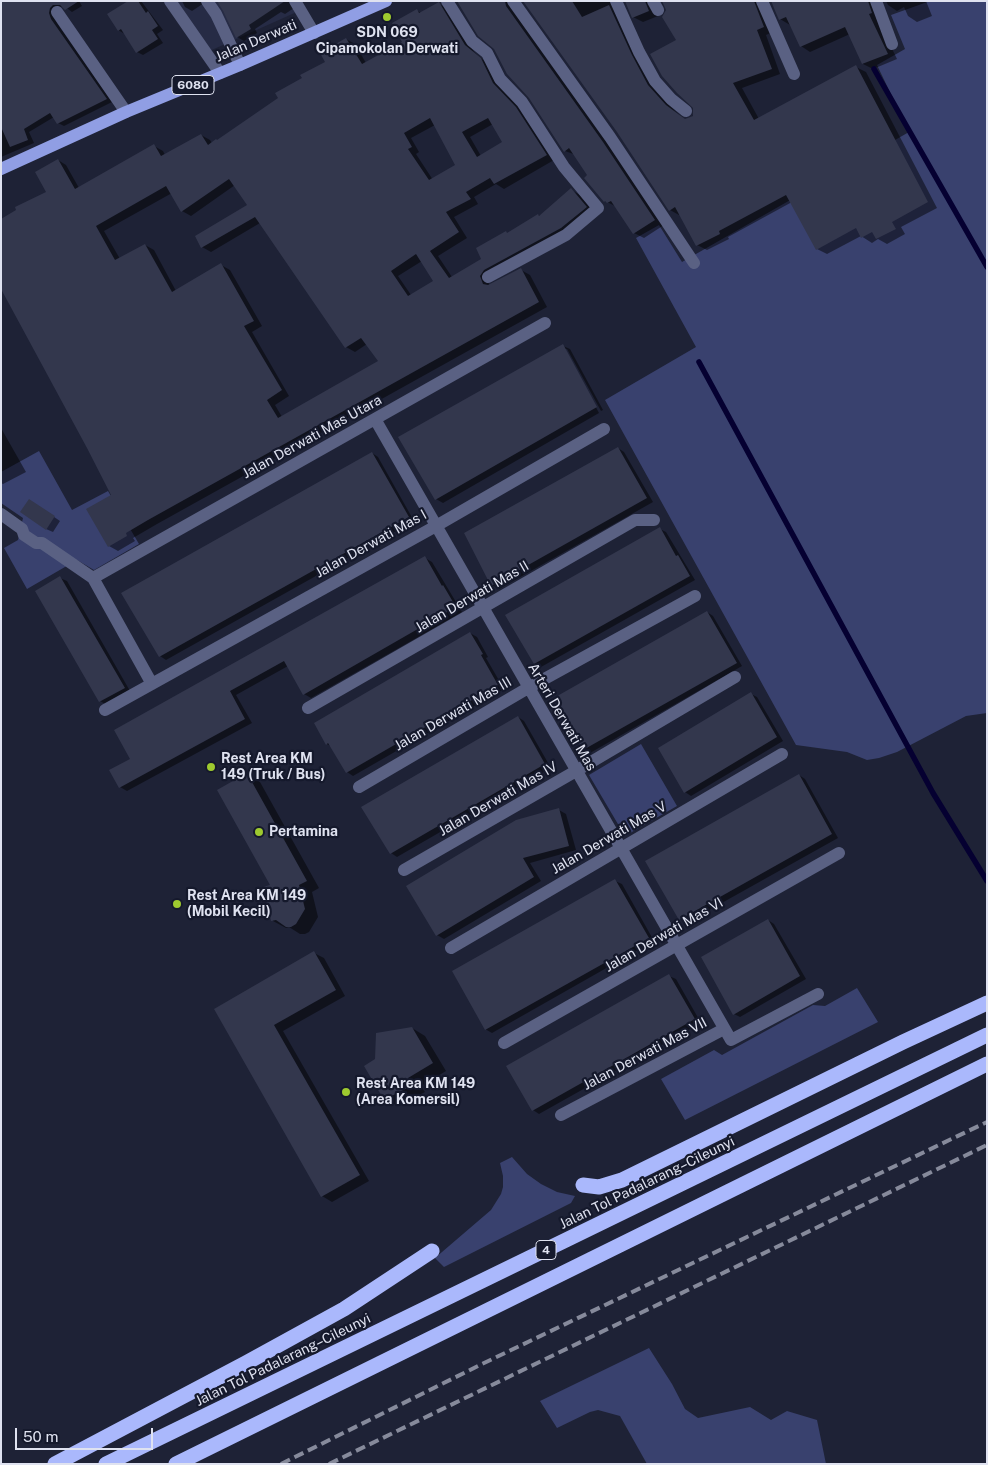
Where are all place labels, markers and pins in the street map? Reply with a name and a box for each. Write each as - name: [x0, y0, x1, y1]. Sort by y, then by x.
- marker: SDN 069 Cipamokolan Derwati: [381, 11, 393, 23]
- place label: SDN 069 Cipamokolan Derwati: [316, 25, 458, 58]
- place label: Rest Area KM 149 (Truk / Bus): [221, 751, 325, 784]
- marker: Rest Area KM 149 (Truk / Bus): [205, 761, 217, 773]
- place label: Pertamina: [269, 824, 338, 840]
- marker: Pertamina: [253, 826, 265, 838]
- place label: Rest Area KM 149 (Mobil Kecil): [187, 888, 306, 920]
- marker: Rest Area KM 149 (Mobil Kecil): [171, 898, 183, 910]
- place label: Rest Area KM 149 (Area Komersil): [356, 1076, 475, 1108]
- marker: Rest Area KM 149 (Area Komersil): [340, 1086, 352, 1098]

